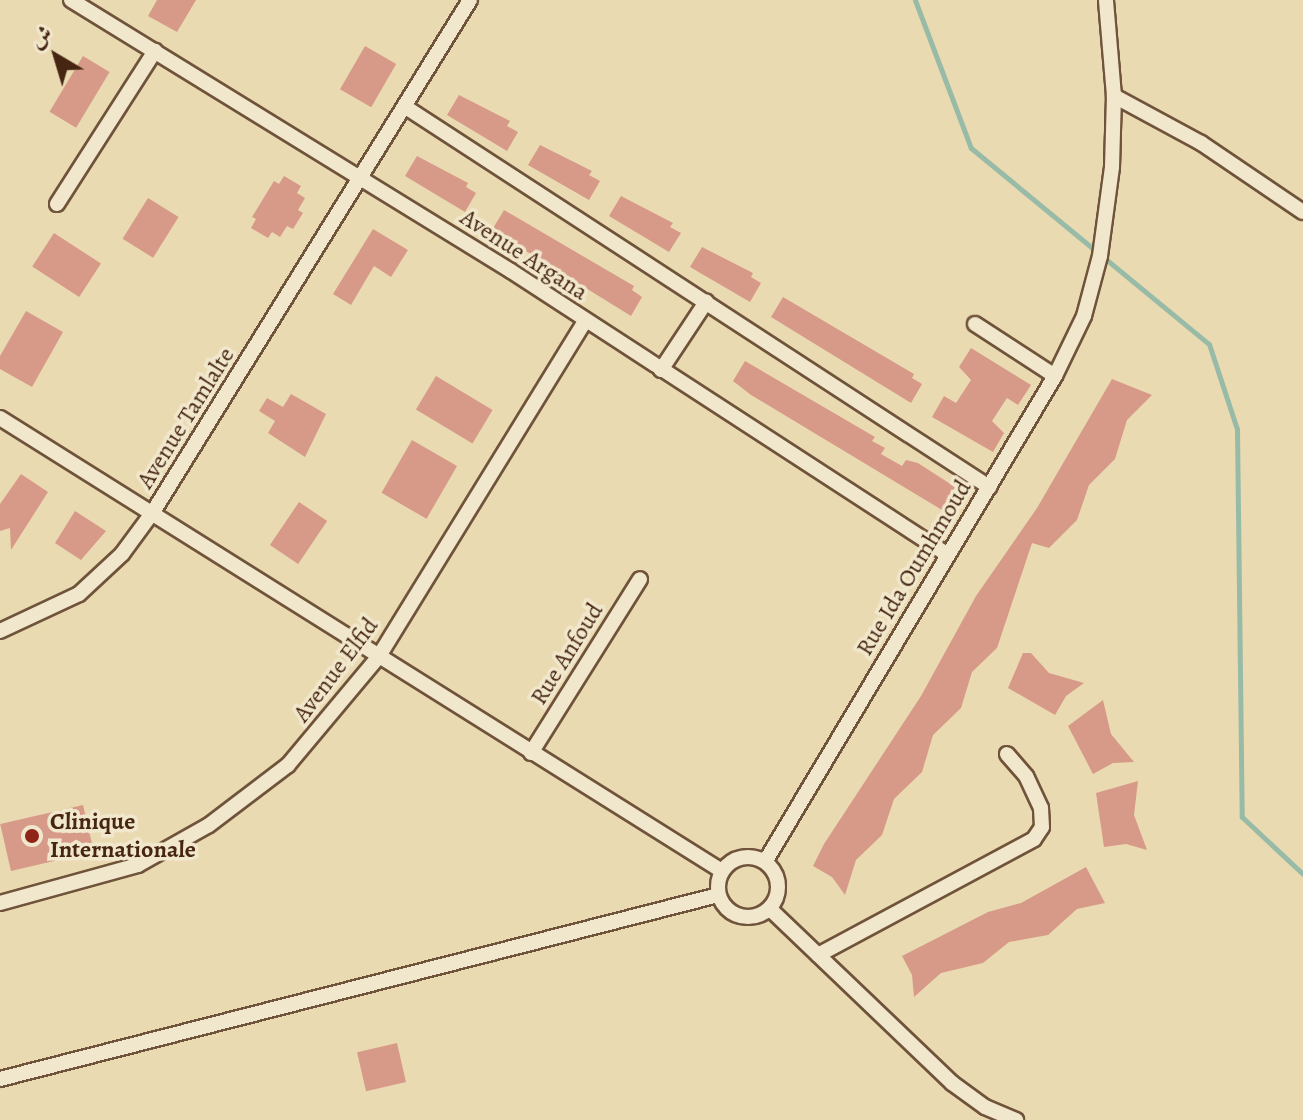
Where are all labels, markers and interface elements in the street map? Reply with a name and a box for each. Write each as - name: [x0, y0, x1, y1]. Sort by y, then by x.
- north arrow: [16, 16, 96, 96]
- text: ش: [23, 19, 59, 56]
- street label: Avenue Argana: [455, 203, 593, 307]
- street label: Avenue Tamlalte: [131, 342, 241, 494]
- street label: Rue Ida Oumhmoud: [850, 475, 978, 661]
- street label: Rue Anfoud: [524, 598, 610, 710]
- street label: Avenue Elfid: [287, 612, 385, 728]
- place label: Clinique Internationale: [50, 808, 196, 864]
- marker: Clinique Internationale: [21, 825, 43, 847]

